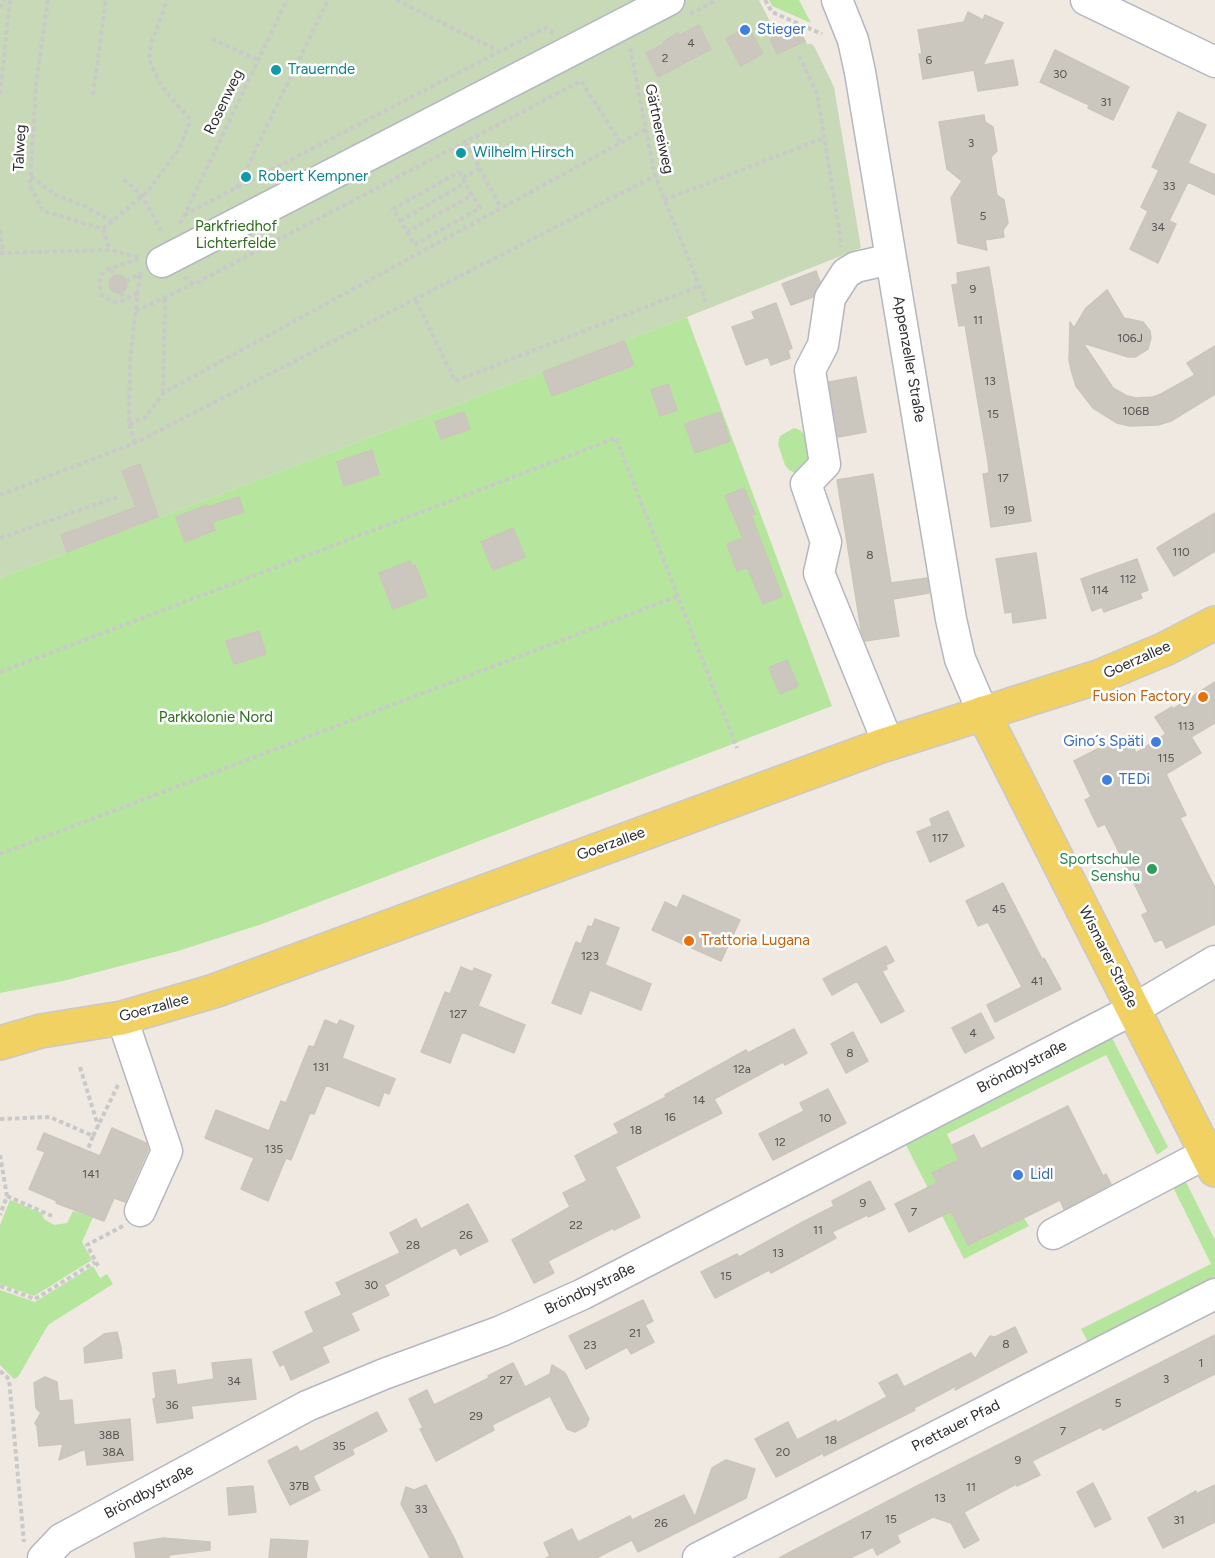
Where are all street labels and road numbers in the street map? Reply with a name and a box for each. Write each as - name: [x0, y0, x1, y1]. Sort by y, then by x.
- street label: Rosenweg: [201, 67, 247, 137]
- street label: Gärtnereiweg: [641, 82, 677, 176]
- street label: Talweg: [10, 124, 30, 172]
- street label: Appenzeller Straße: [889, 295, 929, 423]
- street label: Goerzallee: [1101, 637, 1173, 683]
- street label: Goerzallee: [574, 823, 648, 865]
- street label: Wismarer Straße: [1075, 903, 1141, 1011]
- street label: Goerzallee: [117, 990, 191, 1026]
- street label: Bröndbystraße: [974, 1037, 1070, 1097]
- street label: Bröndbystraße: [542, 1259, 638, 1319]
- street label: Prettauer Pfad: [909, 1396, 1003, 1456]
- street label: Bröndbystraße: [101, 1461, 197, 1523]

